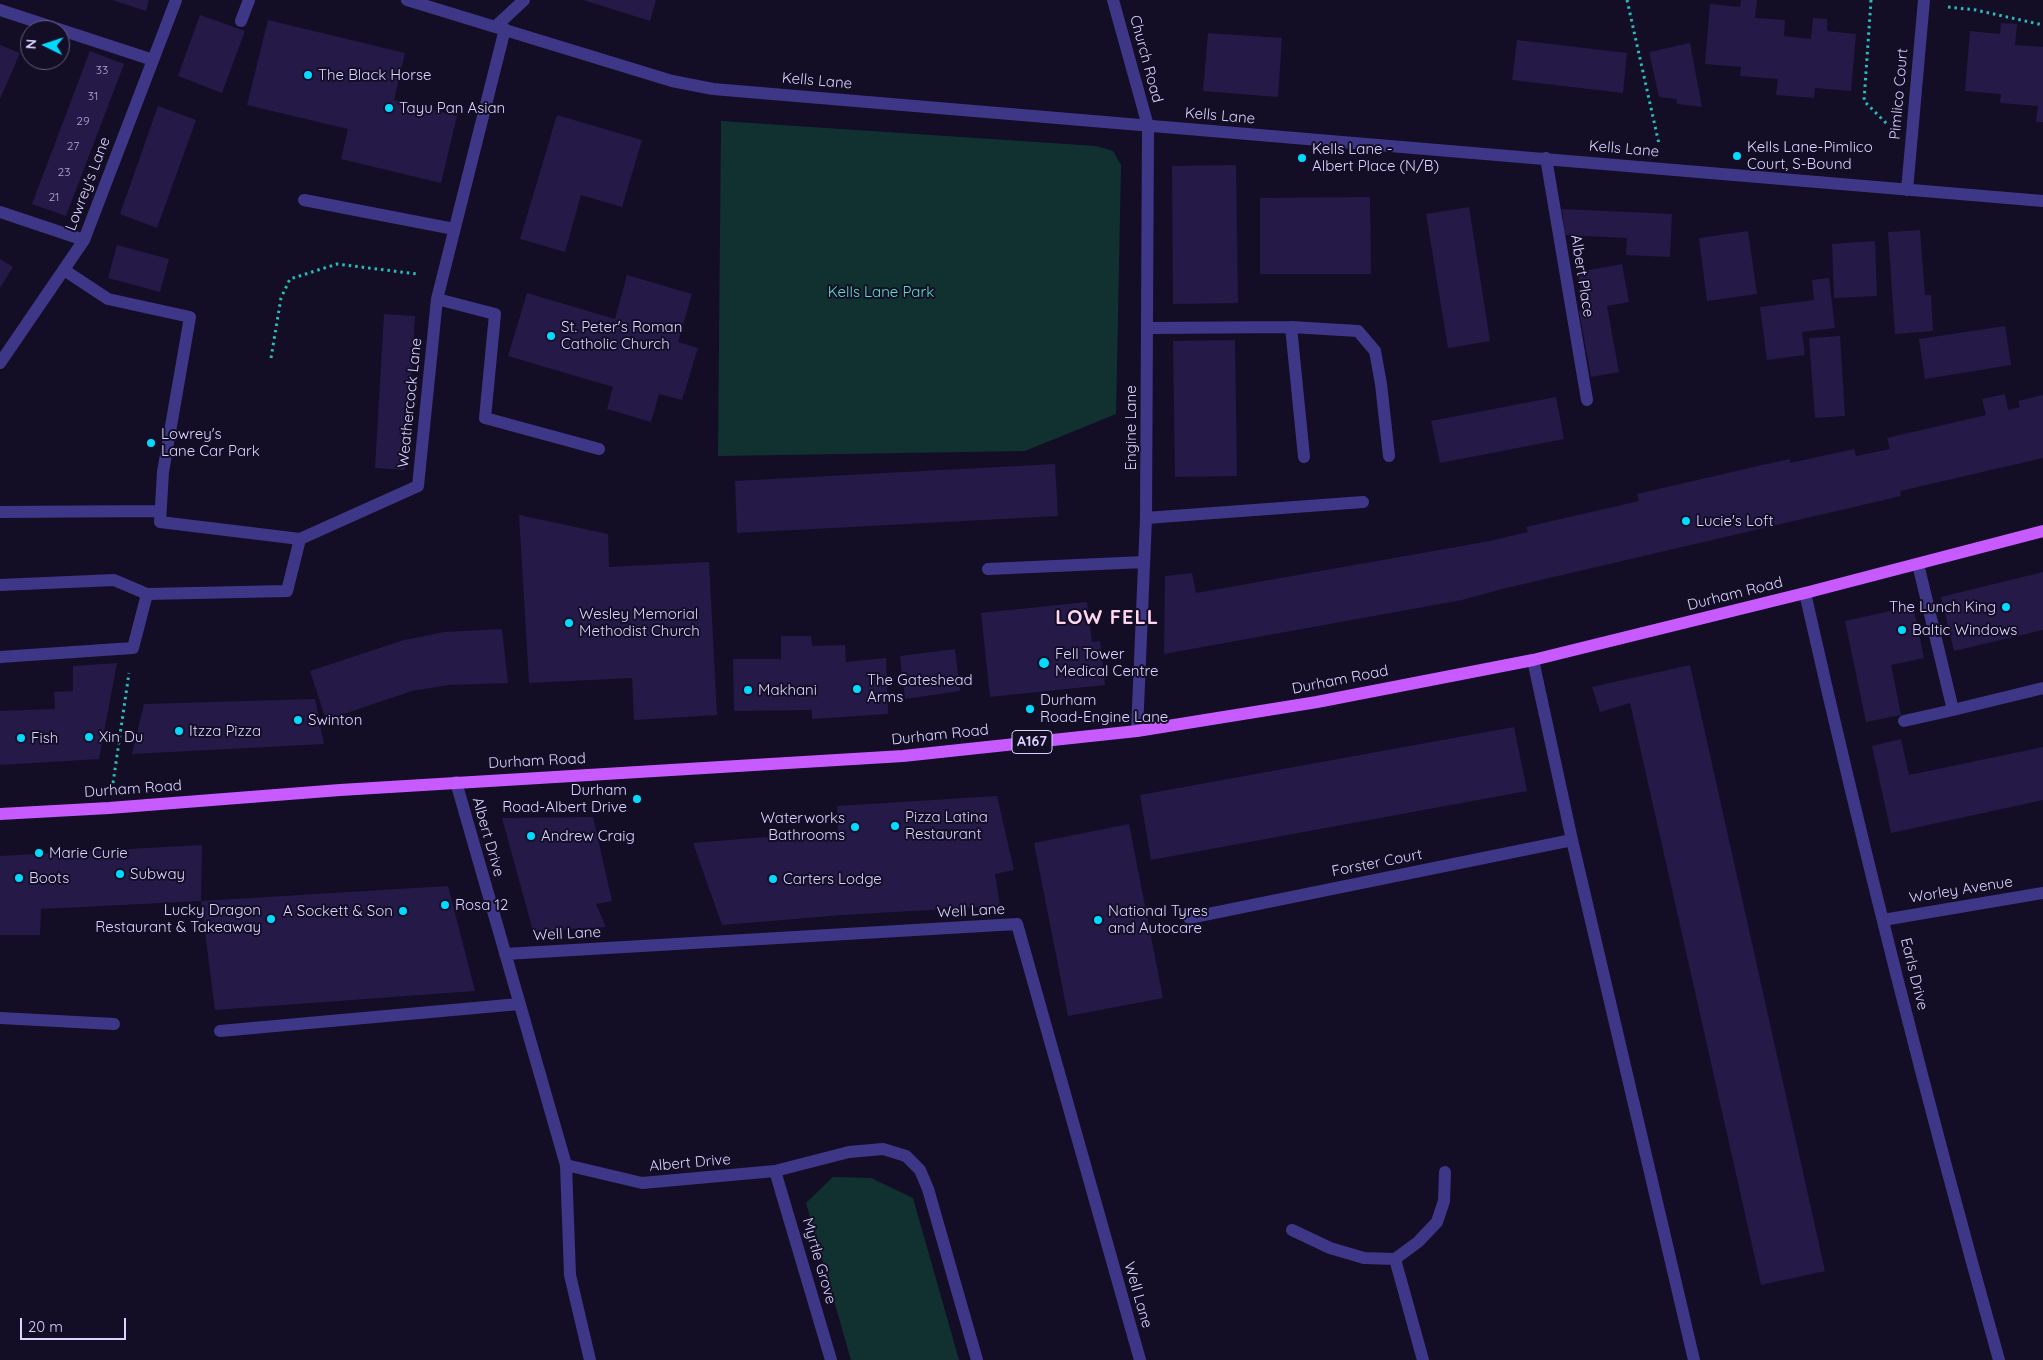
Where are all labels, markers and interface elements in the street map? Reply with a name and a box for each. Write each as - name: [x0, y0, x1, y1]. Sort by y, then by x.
- street label: Church Road: [1126, 13, 1166, 105]
- north arrow: [20, 20, 70, 70]
- text: N: [22, 38, 40, 50]
- street label: Pimlico Court: [1886, 48, 1912, 140]
- house number: 33: [96, 63, 108, 77]
- place label: The Black Horse: [318, 66, 431, 84]
- marker: The Black Horse: [302, 69, 314, 81]
- street label: Kells Lane: [781, 69, 853, 93]
- house number: 31: [88, 89, 98, 103]
- place label: Tayu Pan Asian: [399, 99, 505, 117]
- marker: Tayu Pan Asian: [383, 102, 395, 114]
- street label: Kells Lane: [1184, 104, 1256, 128]
- house number: 29: [76, 114, 90, 128]
- street label: Lowrey's Lane: [62, 135, 114, 233]
- street label: Kells Lane: [1588, 137, 1660, 161]
- place label: Kells Lane-Pimlico Court, S-Bound: [1747, 138, 1873, 173]
- house number: 27: [67, 139, 79, 153]
- place label: Kells Lane - Albert Place (N/B): [1312, 140, 1439, 175]
- marker: Kells Lane-Pimlico Court, S-Bound: [1731, 150, 1743, 162]
- marker: Kells Lane - Albert Place (N/B): [1296, 152, 1308, 164]
- house number: 23: [58, 165, 70, 179]
- house number: 21: [48, 190, 60, 204]
- street label: Albert Place: [1567, 233, 1597, 319]
- park label: Kells Lane Park: [828, 283, 934, 301]
- place label: St. Peter's Roman Catholic Church: [561, 318, 682, 353]
- marker: St. Peter's Roman Catholic Church: [545, 330, 557, 342]
- street label: Weathercock Lane: [394, 337, 426, 469]
- street label: Engine Lane: [1122, 385, 1140, 471]
- place label: Lowrey's Lane Car Park: [161, 425, 260, 460]
- marker: Lowrey's Lane Car Park: [145, 437, 157, 449]
- place label: Lucie's Loft: [1696, 512, 1774, 530]
- marker: Lucie's Loft: [1680, 515, 1692, 527]
- street label: Durham Road: [1685, 573, 1785, 615]
- place label: The Lunch King: [1889, 598, 1996, 616]
- marker: The Lunch King: [2000, 601, 2012, 613]
- place label: Wesley Memorial Methodist Church: [579, 605, 700, 640]
- district label: LOW FELL: [1054, 606, 1160, 630]
- marker: Wesley Memorial Methodist Church: [563, 617, 575, 629]
- place label: Baltic Windows: [1912, 621, 2017, 639]
- marker: Baltic Windows: [1896, 624, 1908, 636]
- place label: Fell Tower Medical Centre: [1055, 645, 1159, 680]
- marker: Fell Tower Medical Centre: [1037, 656, 1051, 670]
- street label: Durham Road: [1290, 662, 1390, 698]
- place label: The Gateshead Arms: [867, 671, 973, 706]
- place label: Makhani: [758, 681, 817, 699]
- marker: The Gateshead Arms: [851, 683, 863, 695]
- marker: Makhani: [742, 684, 754, 696]
- place label: Durham Road-Engine Lane: [1040, 691, 1168, 726]
- marker: Durham Road-Engine Lane: [1024, 703, 1036, 715]
- place label: Swinton: [308, 711, 362, 729]
- marker: Swinton: [292, 714, 304, 726]
- street label: Durham Road: [890, 721, 990, 749]
- place label: Itzza Pizza: [189, 722, 261, 740]
- marker: Itzza Pizza: [173, 725, 185, 737]
- place label: Xin Du: [99, 728, 143, 746]
- place label: Fish: [31, 729, 58, 747]
- road number: A167: [1012, 730, 1052, 754]
- marker: Xin Du: [83, 731, 95, 743]
- marker: Fish: [15, 732, 27, 744]
- street label: Durham Road: [488, 749, 586, 773]
- street label: Durham Road: [84, 777, 182, 801]
- place label: Durham Road-Albert Drive: [502, 781, 627, 816]
- marker: Durham Road-Albert Drive: [631, 793, 643, 805]
- street label: Albert Drive: [468, 795, 508, 879]
- place label: Pizza Latina Restaurant: [905, 808, 988, 843]
- place label: Waterworks Bathrooms: [760, 809, 845, 844]
- marker: Pizza Latina Restaurant: [889, 820, 901, 832]
- marker: Waterworks Bathrooms: [849, 821, 861, 833]
- place label: Andrew Craig: [541, 827, 635, 845]
- marker: Andrew Craig: [525, 830, 537, 842]
- place label: Marie Curie: [49, 844, 128, 862]
- street label: Forster Court: [1330, 845, 1424, 881]
- marker: Marie Curie: [33, 847, 45, 859]
- place label: Subway: [130, 865, 185, 883]
- marker: Subway: [114, 868, 126, 880]
- place label: Boots: [29, 869, 69, 887]
- place label: Carters Lodge: [783, 870, 882, 888]
- marker: Boots: [13, 872, 25, 884]
- marker: Carters Lodge: [767, 873, 779, 885]
- street label: Worley Avenue: [1908, 873, 2014, 907]
- place label: Rosa 12: [455, 896, 508, 914]
- marker: Rosa 12: [439, 899, 451, 911]
- street label: Well Lane: [937, 900, 1005, 922]
- place label: Lucky Dragon Restaurant & Takeaway: [95, 901, 261, 936]
- place label: A Sockett & Son: [283, 902, 393, 920]
- place label: National Tyres and Autocare: [1108, 902, 1208, 937]
- marker: A Sockett & Son: [397, 905, 409, 917]
- marker: Lucky Dragon Restaurant & Takeaway: [265, 913, 277, 925]
- marker: National Tyres and Autocare: [1092, 914, 1104, 926]
- street label: Well Lane: [533, 923, 601, 945]
- street label: Earls Drive: [1896, 936, 1932, 1012]
- street label: Albert Drive: [648, 1150, 732, 1176]
- street label: Myrtle Grove: [798, 1216, 840, 1306]
- street label: Well Lane: [1120, 1260, 1156, 1330]
- scale bar: [22, 1308, 129, 1340]
- text: 20 m: [28, 1317, 63, 1336]

